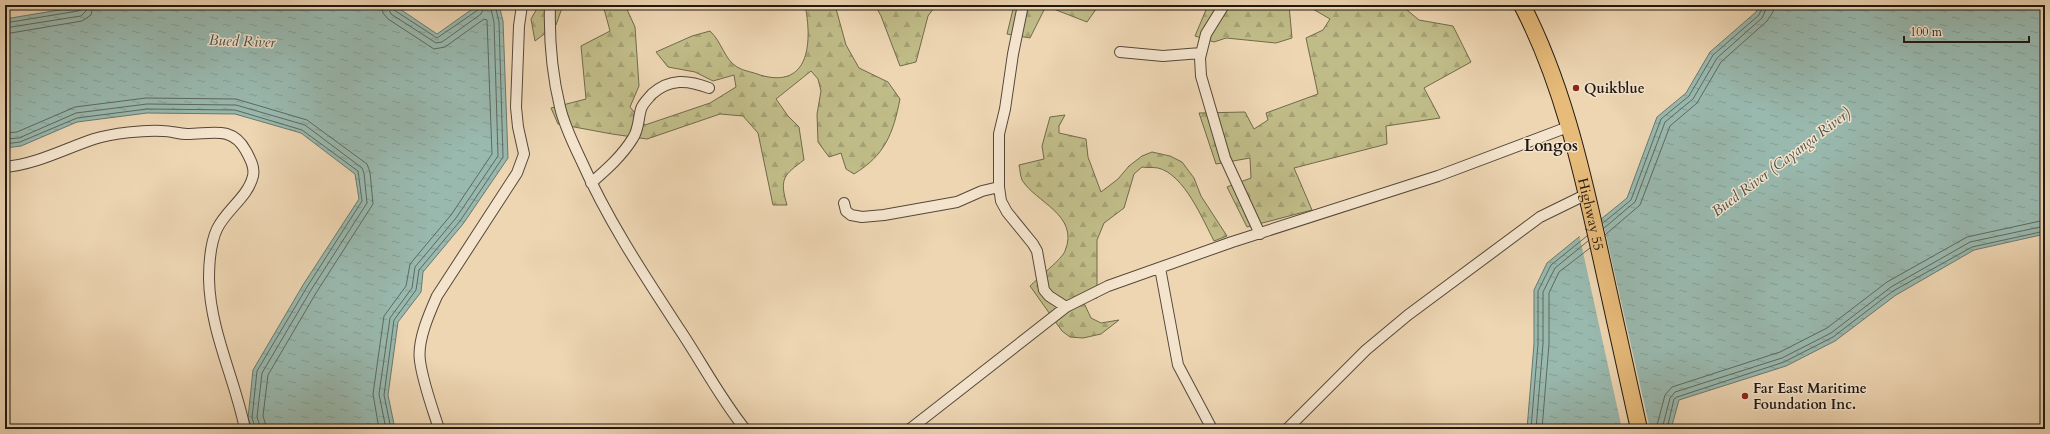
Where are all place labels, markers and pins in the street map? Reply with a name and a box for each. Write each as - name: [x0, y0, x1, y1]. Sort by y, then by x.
- place label: Quikblue: [1584, 79, 1645, 98]
- marker: Quikblue: [1571, 83, 1581, 93]
- place label: Far East Maritime Foundation Inc.: [1753, 379, 1867, 414]
- marker: Far East Maritime Foundation Inc.: [1740, 391, 1750, 401]

